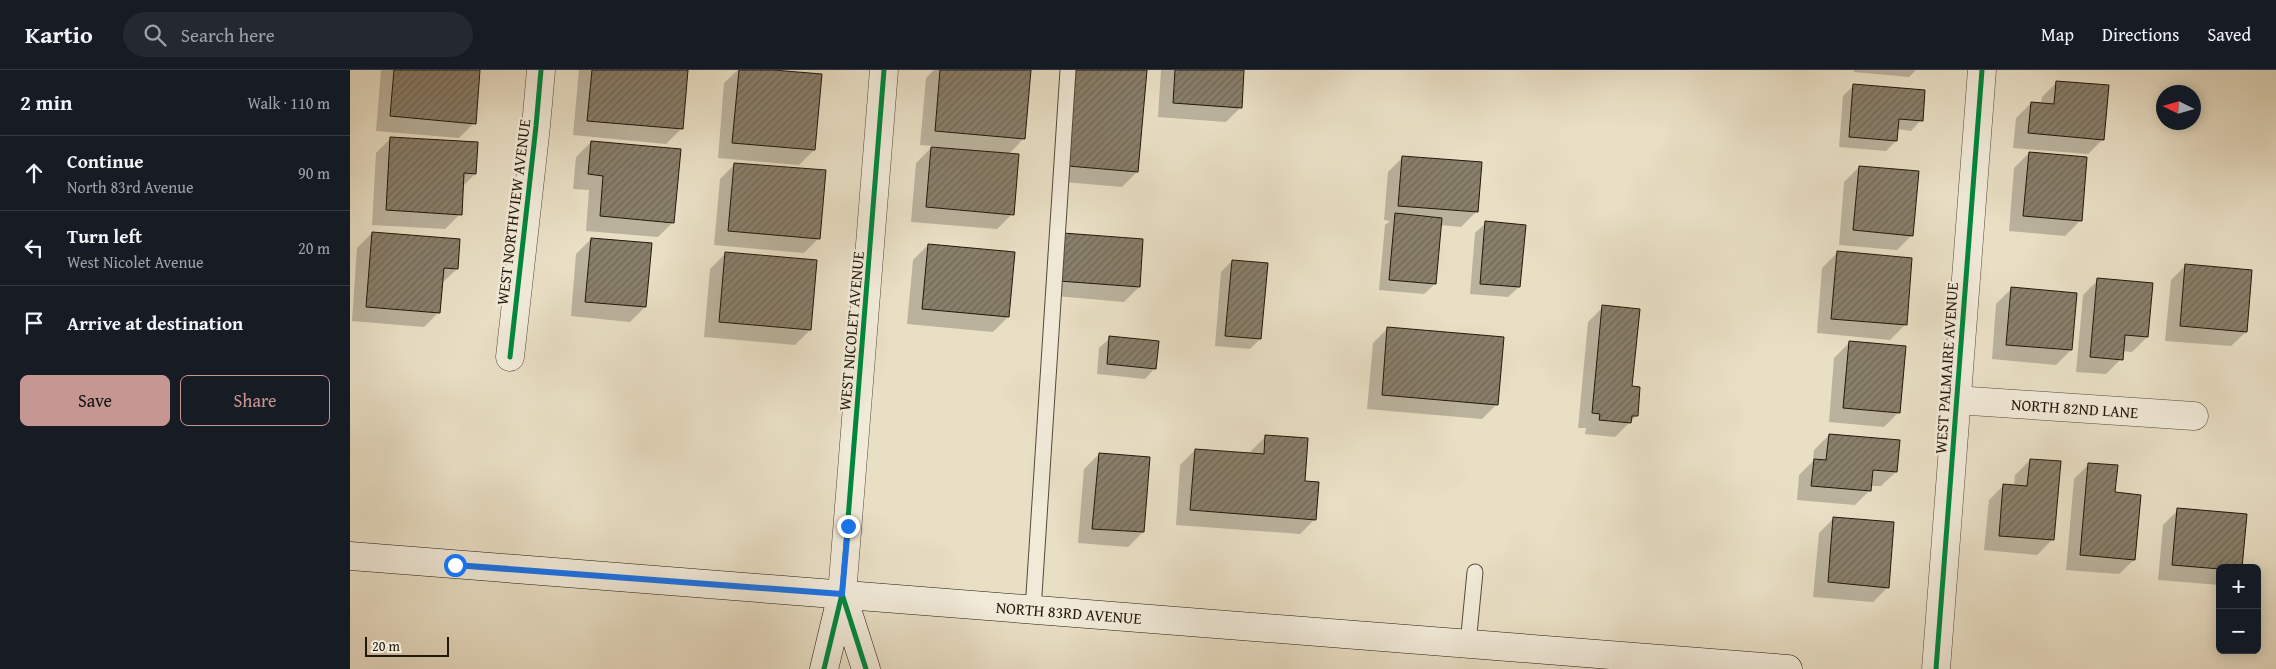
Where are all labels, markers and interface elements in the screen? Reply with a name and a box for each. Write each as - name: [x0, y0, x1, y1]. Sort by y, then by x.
- search box: [123, 12, 473, 57]
- text: Kartio: [25, 17, 93, 52]
- icon: search: [141, 21, 169, 49]
- text: Search here: [181, 21, 275, 49]
- text: Map: [2041, 21, 2074, 48]
- text: Directions: [2102, 21, 2179, 48]
- text: Saved: [2207, 21, 2251, 48]
- north arrow: [2156, 85, 2201, 130]
- text: 2 min: [20, 87, 72, 118]
- text: Walk · 110 m: [247, 91, 330, 115]
- street label: WEST NORTHVIEW AVENUE: [490, 118, 536, 306]
- text: Continue: [67, 147, 144, 175]
- icon: ahead: [20, 159, 48, 187]
- text: 90 m: [298, 161, 330, 185]
- text: North 83rd Avenue: [67, 175, 193, 199]
- text: Turn left: [67, 222, 142, 250]
- icon: left: [20, 234, 48, 262]
- text: 20 m: [298, 236, 330, 260]
- text: West Nicolet Avenue: [67, 250, 204, 274]
- street label: WEST NICOLET AVENUE: [832, 250, 870, 412]
- street label: WEST PALMAIRE AVENUE: [1928, 281, 1964, 455]
- icon: arrive: [20, 309, 48, 337]
- text: Arrive at destination: [67, 309, 243, 337]
- button: Save: [20, 375, 170, 426]
- button: Share: [180, 375, 330, 426]
- street label: NORTH 82ND LANE: [2010, 392, 2139, 424]
- route end: [837, 515, 860, 538]
- route start: [444, 554, 467, 577]
- map controls: [2216, 564, 2261, 654]
- button: +: [2216, 564, 2261, 609]
- street label: NORTH 83RD AVENUE: [995, 595, 1143, 630]
- button: −: [2216, 609, 2261, 654]
- scale bar: [365, 634, 449, 657]
- text: 20 m: [372, 636, 400, 656]

